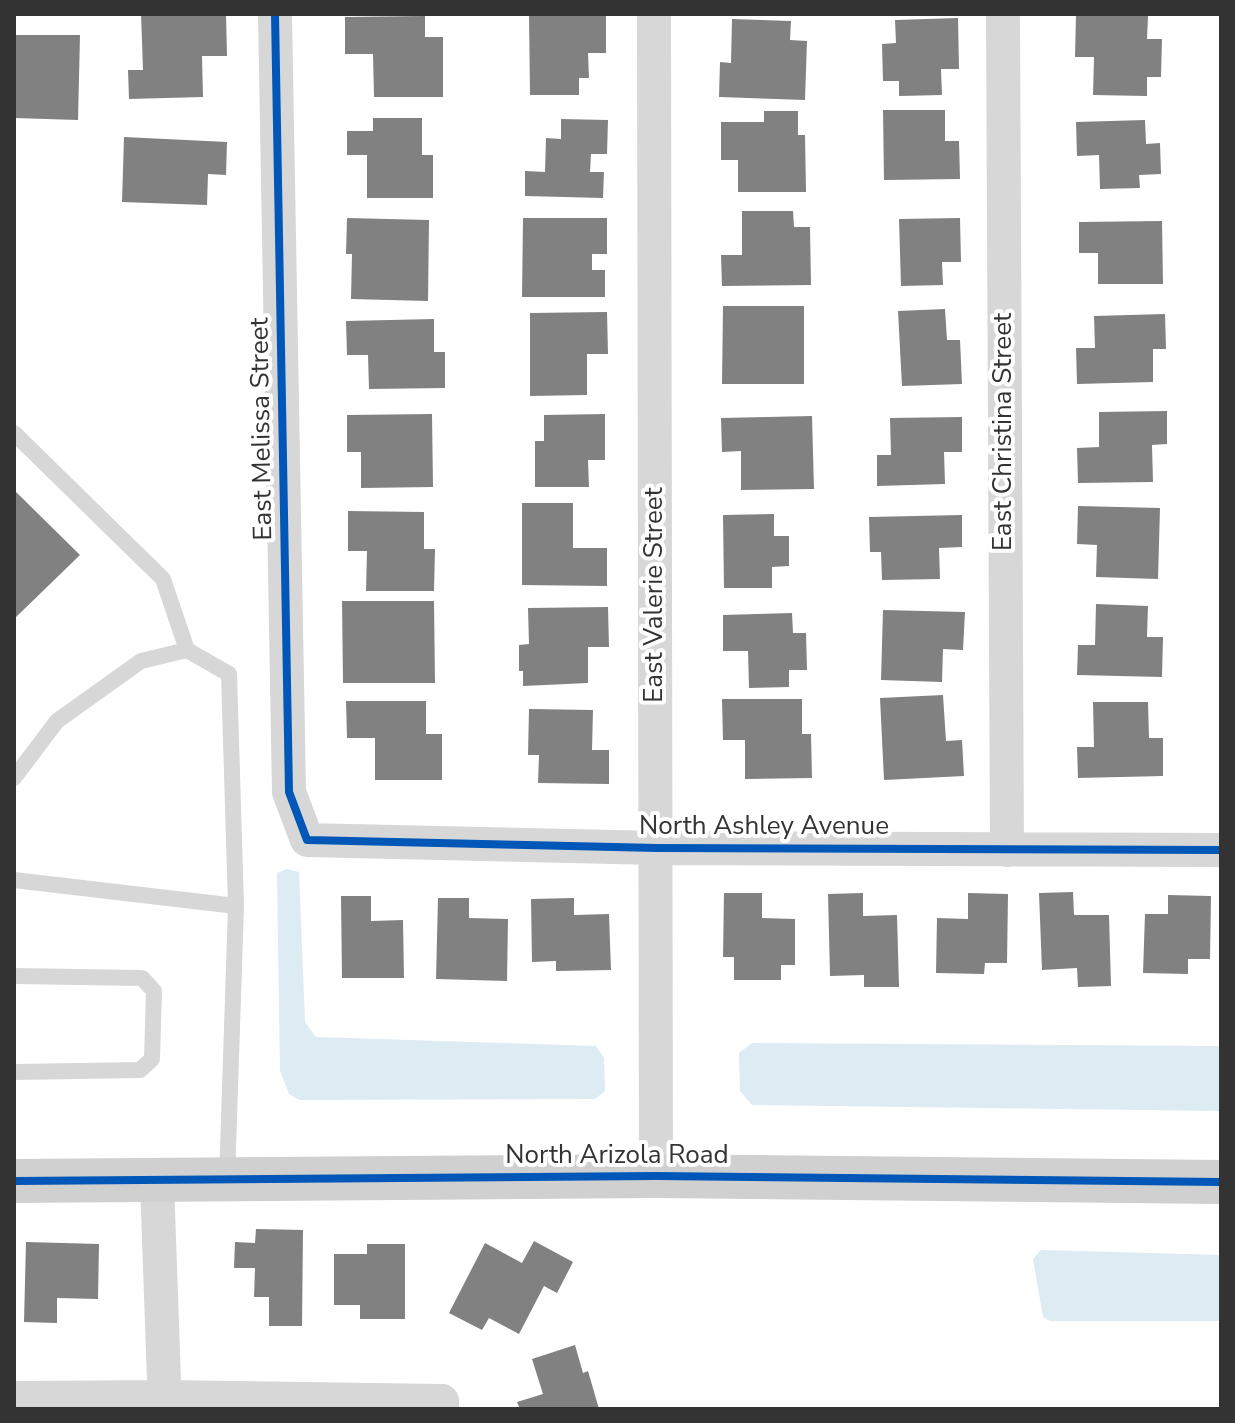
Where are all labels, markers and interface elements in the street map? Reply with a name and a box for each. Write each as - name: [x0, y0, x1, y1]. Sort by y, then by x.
- street label: East Christina Street: [989, 313, 1021, 551]
- street label: East Melissa Street: [245, 317, 281, 541]
- street label: East Valerie Street: [640, 487, 672, 703]
- street label: North Ashley Avenue: [639, 812, 889, 844]
- street label: North Arizola Road: [505, 1141, 729, 1173]

